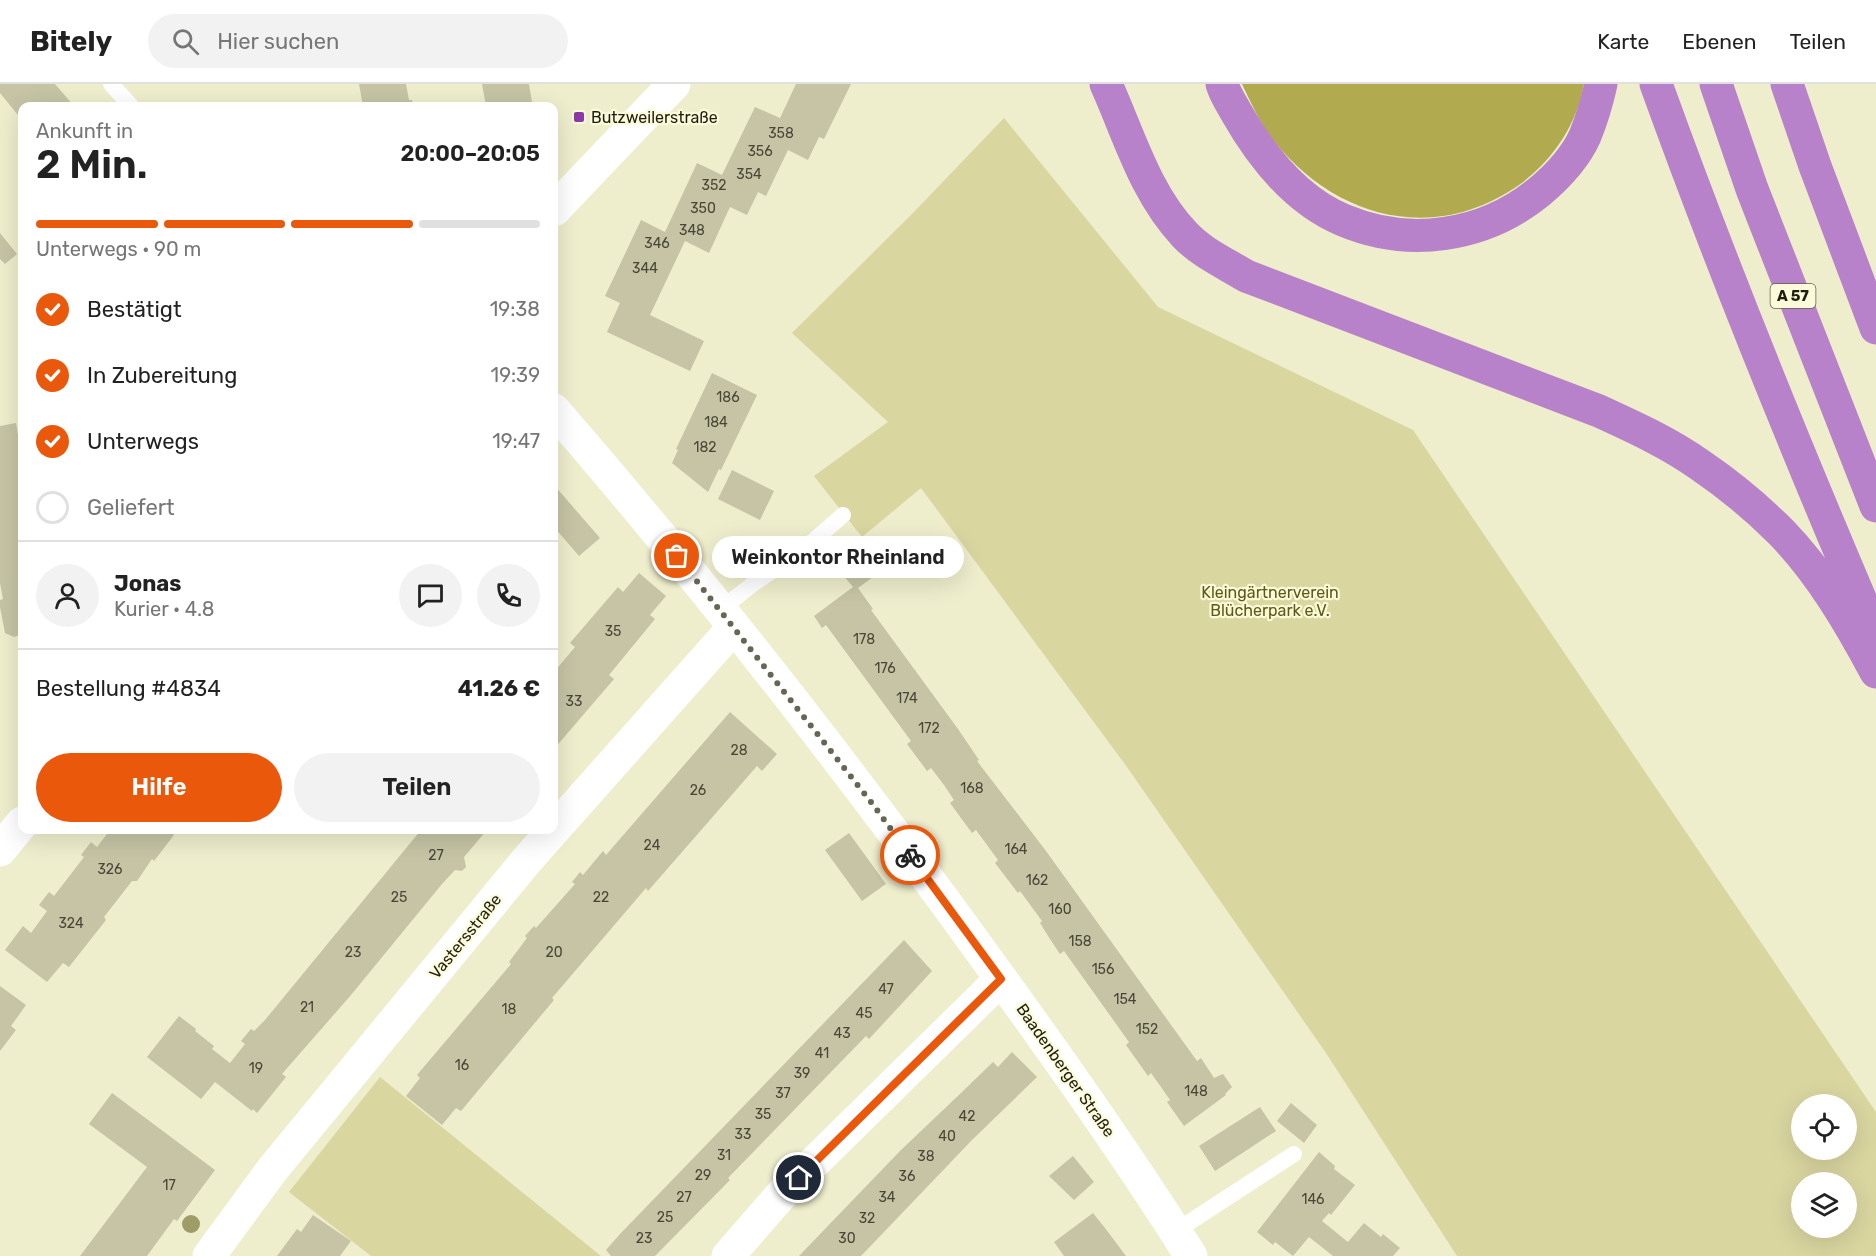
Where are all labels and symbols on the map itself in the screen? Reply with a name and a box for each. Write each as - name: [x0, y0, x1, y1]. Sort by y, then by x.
- place label: Butzweilerstraße: [591, 108, 718, 127]
- marker: Butzweilerstraße: [572, 110, 586, 124]
- house number: 358: [768, 125, 794, 142]
- house number: 356: [747, 143, 773, 160]
- house number: 354: [736, 166, 762, 183]
- house number: 352: [702, 177, 726, 194]
- house number: 350: [690, 200, 716, 217]
- house number: 348: [679, 222, 705, 239]
- house number: 346: [644, 235, 670, 252]
- house number: 344: [632, 260, 658, 277]
- road number: A 57: [1770, 284, 1816, 308]
- house number: 186: [716, 389, 740, 406]
- house number: 184: [704, 414, 728, 431]
- house number: 182: [693, 439, 717, 456]
- pin: [651, 530, 702, 581]
- callout: Weinkontor Rheinland: [713, 535, 965, 577]
- park label: Kleingärtnerverein Blücherpark e.V.: [1201, 583, 1339, 620]
- house number: 35: [605, 623, 621, 640]
- house number: 178: [853, 631, 875, 648]
- house number: 176: [874, 660, 896, 677]
- house number: 174: [896, 690, 918, 707]
- house number: 33: [566, 693, 582, 710]
- house number: 172: [918, 720, 940, 737]
- house number: 28: [730, 742, 748, 759]
- house number: 168: [960, 780, 984, 797]
- house number: 26: [690, 782, 706, 799]
- courier: [880, 825, 940, 885]
- house number: 24: [644, 837, 661, 854]
- house number: 164: [1004, 841, 1028, 858]
- house number: 27: [428, 847, 444, 864]
- house number: 326: [97, 861, 123, 878]
- house number: 162: [1026, 872, 1048, 889]
- house number: 25: [391, 889, 407, 906]
- house number: 22: [593, 889, 609, 906]
- street label: Vastersstraße: [425, 890, 505, 983]
- house number: 160: [1048, 901, 1072, 918]
- house number: 324: [58, 915, 84, 932]
- house number: 158: [1068, 933, 1092, 950]
- house number: 23: [345, 944, 361, 961]
- house number: 20: [545, 944, 563, 961]
- house number: 156: [1092, 961, 1114, 978]
- house number: 47: [878, 981, 894, 998]
- house number: 154: [1113, 991, 1137, 1008]
- house number: 21: [300, 999, 314, 1016]
- street label: Baadenberger Straße: [1012, 1000, 1119, 1141]
- house number: 18: [502, 1001, 517, 1018]
- house number: 45: [855, 1005, 873, 1022]
- house number: 152: [1136, 1021, 1158, 1038]
- house number: 43: [833, 1025, 851, 1042]
- house number: 41: [815, 1045, 829, 1062]
- house number: 16: [455, 1057, 469, 1074]
- house number: 19: [249, 1060, 263, 1077]
- house number: 39: [794, 1065, 810, 1082]
- house number: 148: [1184, 1083, 1208, 1100]
- house number: 37: [775, 1085, 791, 1102]
- house number: 35: [755, 1106, 771, 1123]
- house number: 42: [959, 1108, 975, 1125]
- house number: 33: [735, 1126, 751, 1143]
- house number: 40: [938, 1128, 956, 1145]
- house number: 31: [717, 1147, 731, 1164]
- house number: 38: [917, 1148, 935, 1165]
- pin: [773, 1152, 824, 1203]
- house number: 29: [695, 1167, 711, 1184]
- house number: 36: [899, 1168, 915, 1185]
- house number: 17: [162, 1177, 176, 1194]
- house number: 27: [676, 1189, 692, 1206]
- house number: 34: [878, 1189, 896, 1206]
- house number: 146: [1301, 1191, 1325, 1208]
- house number: 25: [657, 1209, 673, 1226]
- house number: 32: [859, 1210, 875, 1227]
- house number: 23: [636, 1230, 652, 1247]
- house number: 30: [838, 1230, 856, 1247]

